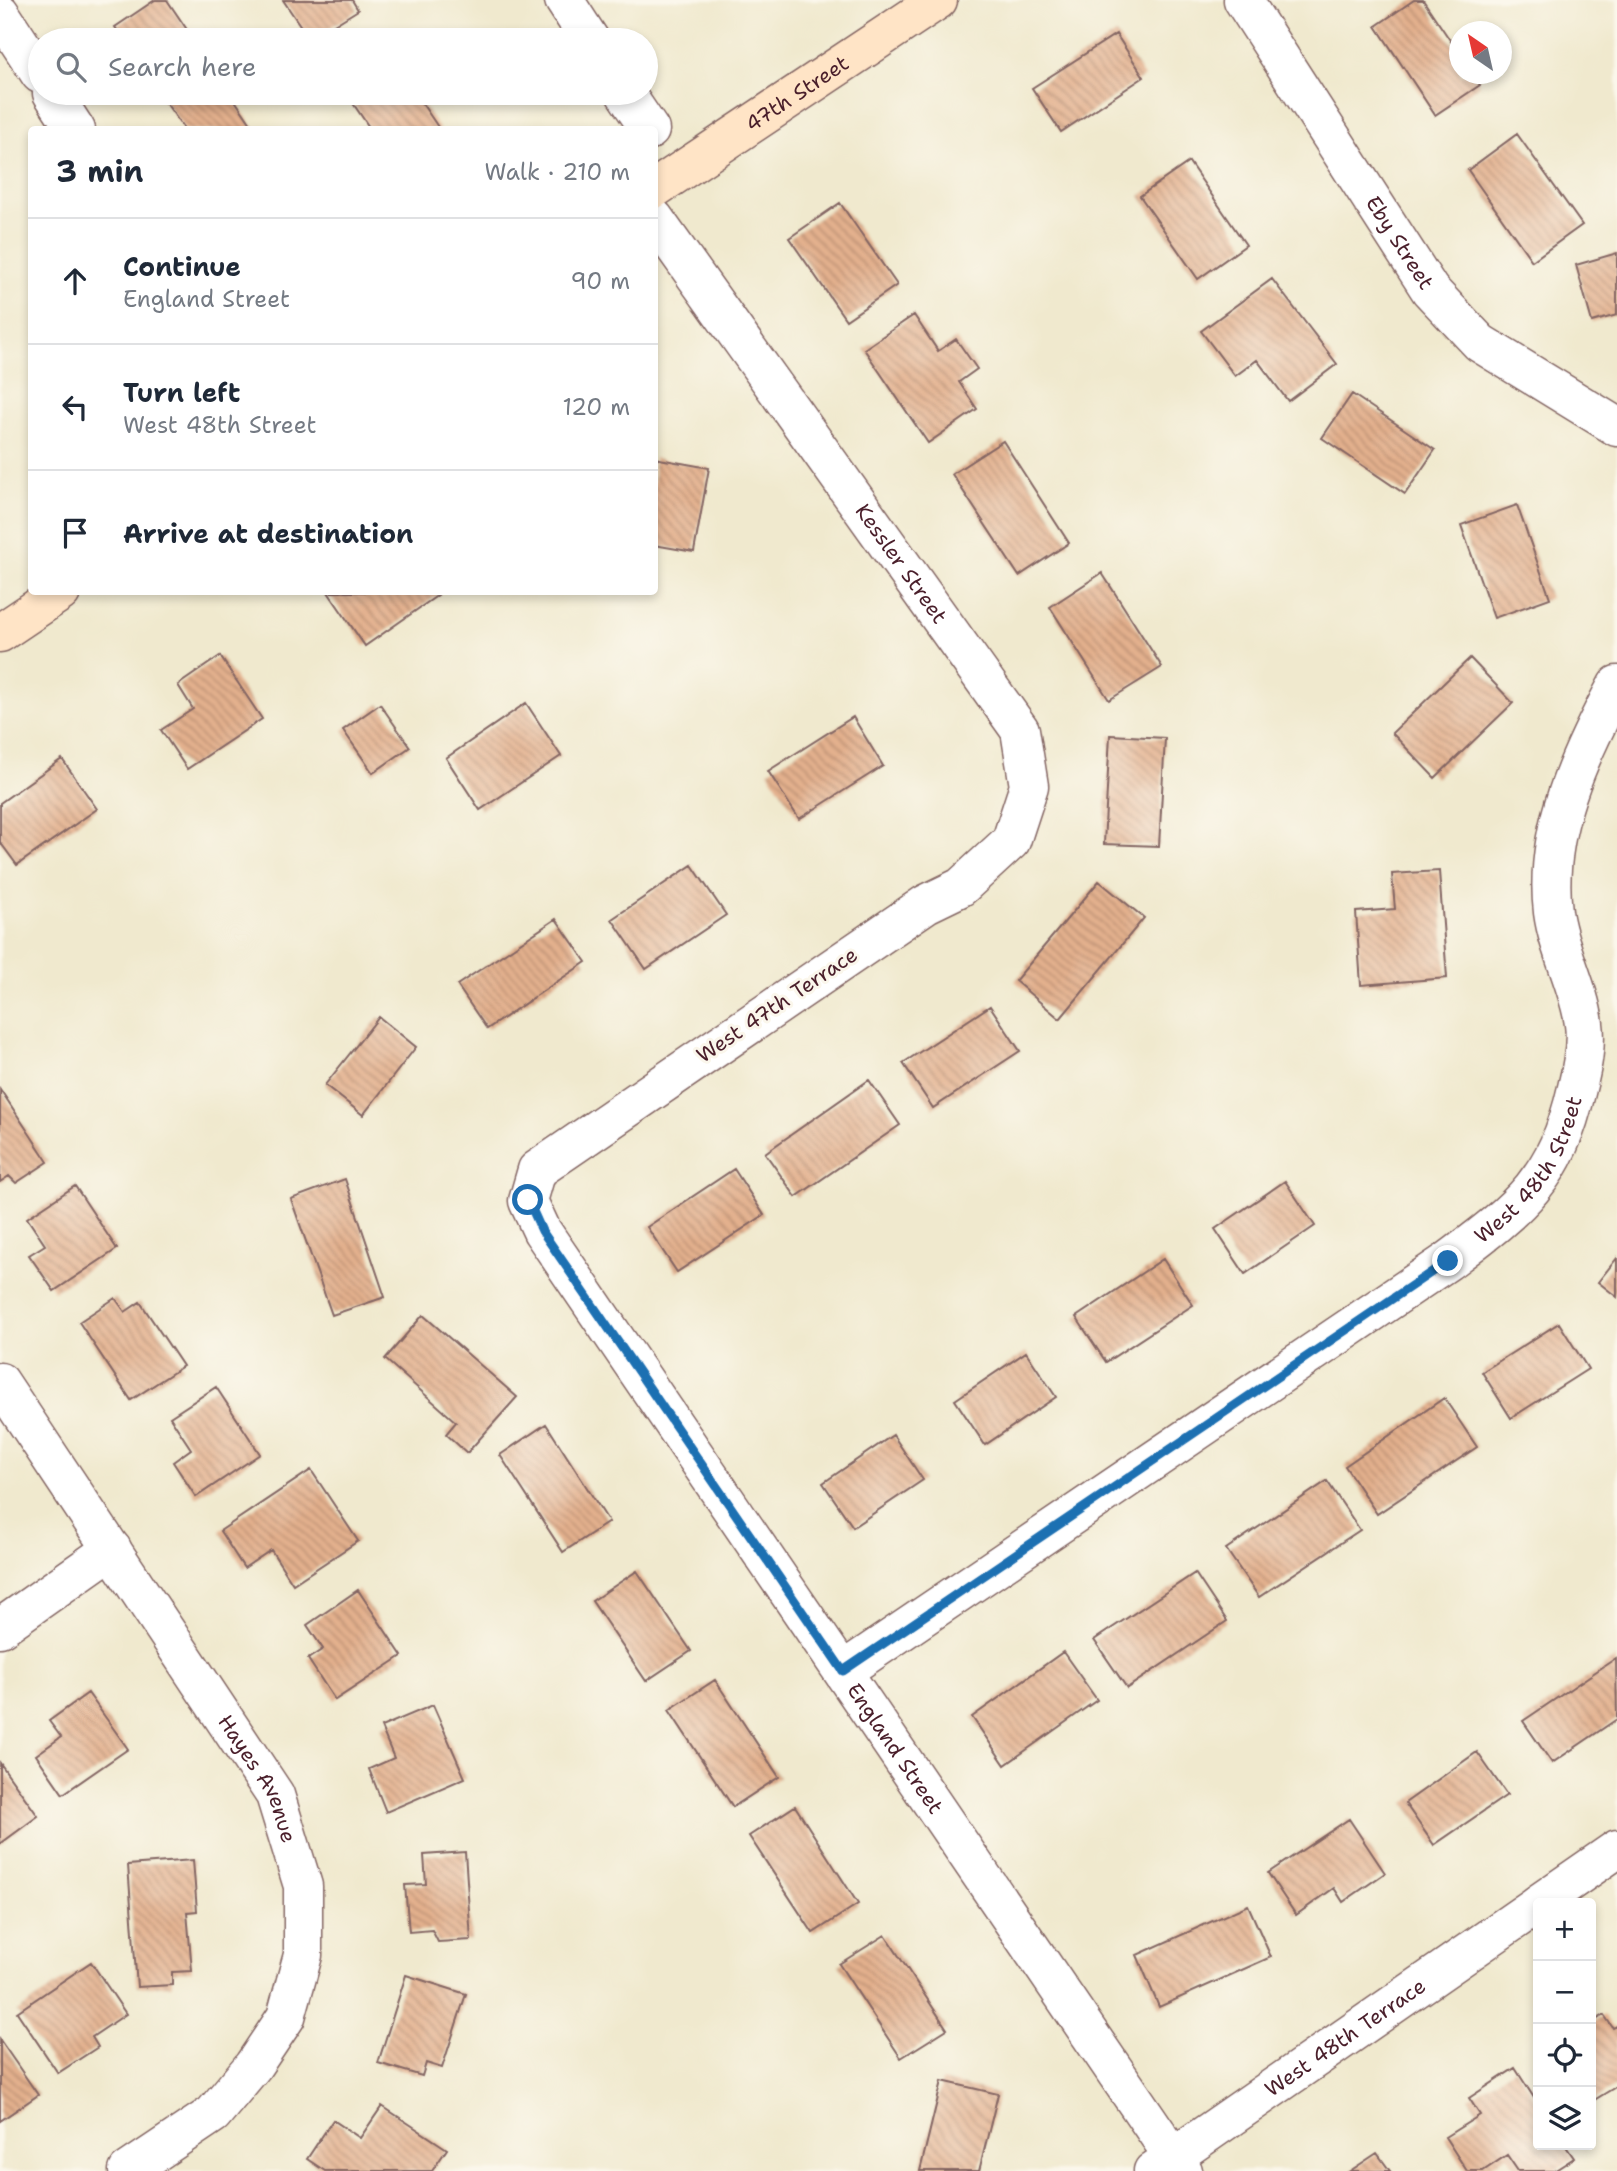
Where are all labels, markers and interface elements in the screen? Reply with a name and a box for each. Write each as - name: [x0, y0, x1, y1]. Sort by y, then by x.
- north arrow: [1449, 21, 1512, 84]
- search box: [28, 28, 658, 105]
- icon: search: [52, 48, 90, 86]
- text: Search here: [108, 49, 257, 84]
- street label: 47th Street: [740, 49, 854, 138]
- text: 3 min: [56, 151, 143, 192]
- text: Walk · 210 m: [485, 157, 630, 187]
- street label: Eby Street: [1359, 191, 1440, 295]
- text: Continue: [123, 249, 241, 284]
- icon: ahead: [56, 262, 94, 300]
- text: 90 m: [570, 266, 630, 296]
- text: England Street: [123, 284, 290, 314]
- text: Turn left: [123, 375, 240, 410]
- icon: left: [56, 388, 94, 426]
- text: 120 m: [562, 392, 630, 422]
- text: West 48th Street: [123, 410, 317, 440]
- street label: Kessler Street: [849, 498, 954, 629]
- icon: arrive: [56, 514, 94, 552]
- text: Arrive at destination: [123, 516, 413, 551]
- street label: West 47th Terrace: [691, 941, 863, 1069]
- street label: West 48th Street: [1469, 1093, 1589, 1250]
- route start: [512, 1184, 543, 1215]
- route end: [1432, 1245, 1463, 1276]
- street label: England Street: [840, 1678, 950, 1820]
- street label: Hayes Avenue: [211, 1709, 303, 1846]
- map controls: [1533, 1898, 1596, 2150]
- button: +: [1533, 1898, 1596, 1961]
- button: −: [1533, 1961, 1596, 2024]
- street label: West 48th Terrace: [1259, 1972, 1431, 2103]
- button: locate: [1533, 2024, 1596, 2087]
- button: layers: [1533, 2087, 1596, 2150]

